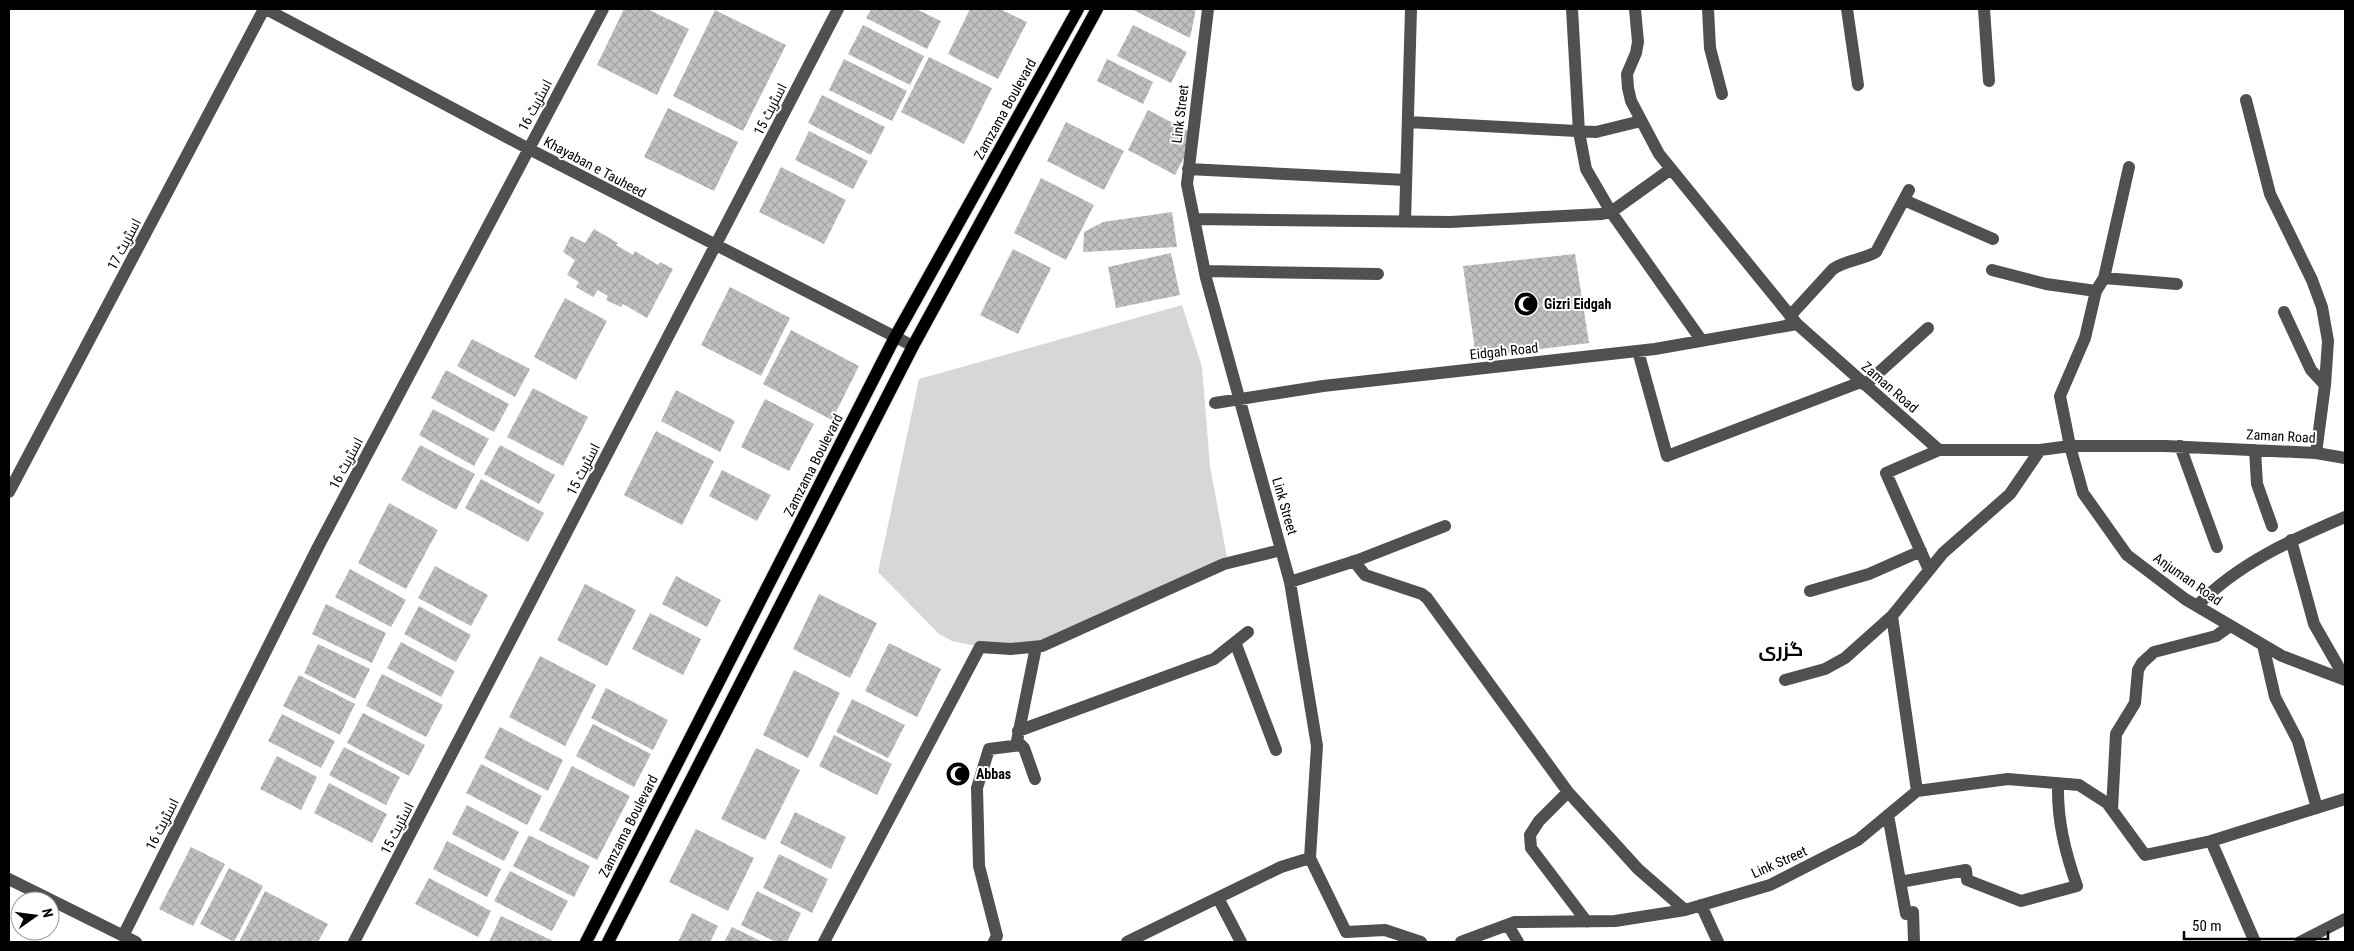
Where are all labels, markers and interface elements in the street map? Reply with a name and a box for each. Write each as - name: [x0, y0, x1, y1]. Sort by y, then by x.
- street label: Zamzama Boulevard: [971, 56, 1039, 162]
- street label: اسٹریٹ 16: [515, 77, 555, 133]
- street label: اسٹریٹ 15: [750, 80, 790, 138]
- street label: Link Street: [1168, 84, 1192, 144]
- street label: Khayaban e Tauheed: [541, 133, 649, 201]
- street label: اسٹریٹ 17: [104, 216, 144, 272]
- mosque icon: Gizri Eidgah: [1513, 291, 1539, 317]
- place label: Gizri Eidgah: [1544, 296, 1611, 312]
- street label: Eidgah Road: [1469, 339, 1539, 363]
- street label: Zaman Road: [1859, 358, 1921, 416]
- street label: Zamzama Boulevard: [780, 411, 846, 519]
- street label: Zaman Road: [2246, 426, 2316, 446]
- street label: اسٹریٹ 16: [326, 435, 366, 491]
- street label: اسٹریٹ 15: [563, 440, 603, 498]
- street label: Link Street: [1269, 475, 1301, 537]
- street label: Anjuman Road: [2151, 549, 2225, 609]
- district label: گزری: [1759, 638, 1803, 661]
- mosque icon: Abbas: [945, 761, 971, 787]
- place label: Abbas: [976, 766, 1011, 782]
- street label: Zamzama Boulevard: [595, 772, 661, 880]
- street label: اسٹریٹ 16: [142, 795, 182, 853]
- street label: اسٹریٹ 15: [377, 799, 417, 857]
- street label: Link Street: [1749, 843, 1809, 881]
- north arrow: [10, 891, 60, 941]
- text: N: [39, 907, 56, 919]
- scale bar: [2184, 908, 2328, 940]
- text: 50 m: [2192, 917, 2222, 935]

